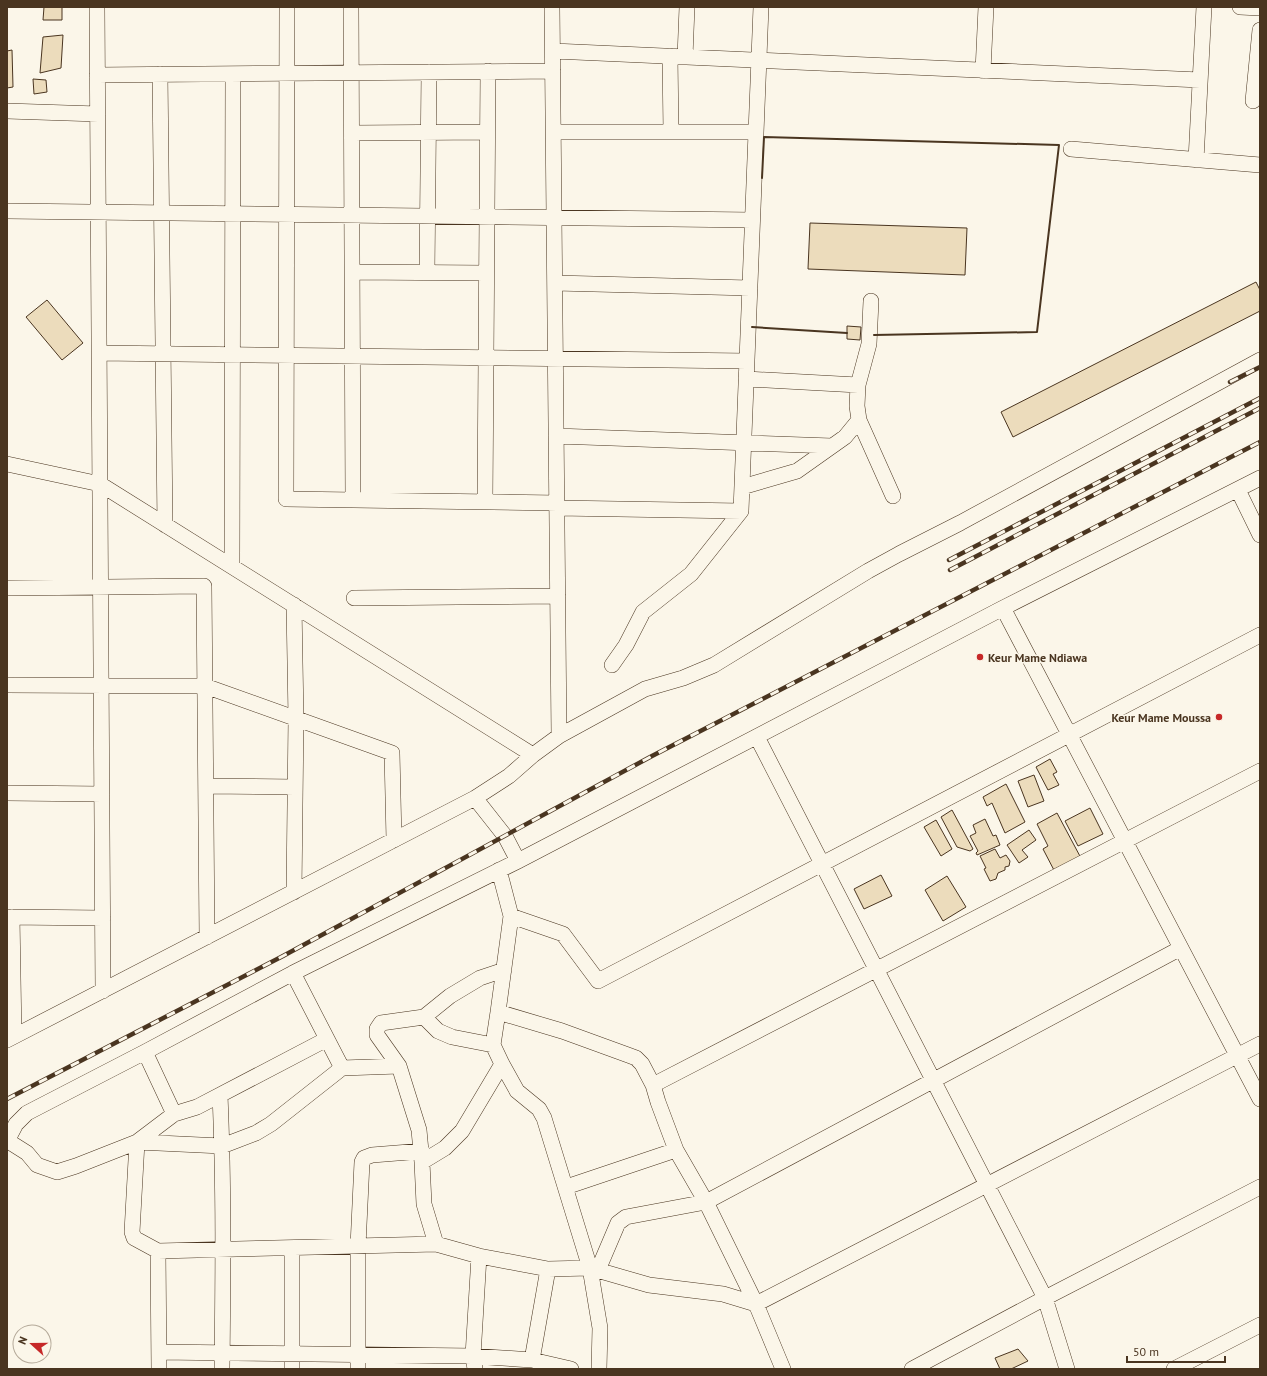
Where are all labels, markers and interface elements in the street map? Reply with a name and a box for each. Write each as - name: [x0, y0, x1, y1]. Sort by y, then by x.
- place label: Keur Mame Ndiawa: [988, 650, 1087, 665]
- marker: Keur Mame Ndiawa: [975, 652, 985, 662]
- place label: Keur Mame Moussa: [1111, 710, 1211, 725]
- marker: Keur Mame Moussa: [1214, 712, 1224, 722]
- north arrow: [12, 1324, 52, 1364]
- text: N: [15, 1335, 30, 1346]
- scale bar: [1127, 1338, 1225, 1364]
- text: 50 m: [1133, 1344, 1159, 1359]

